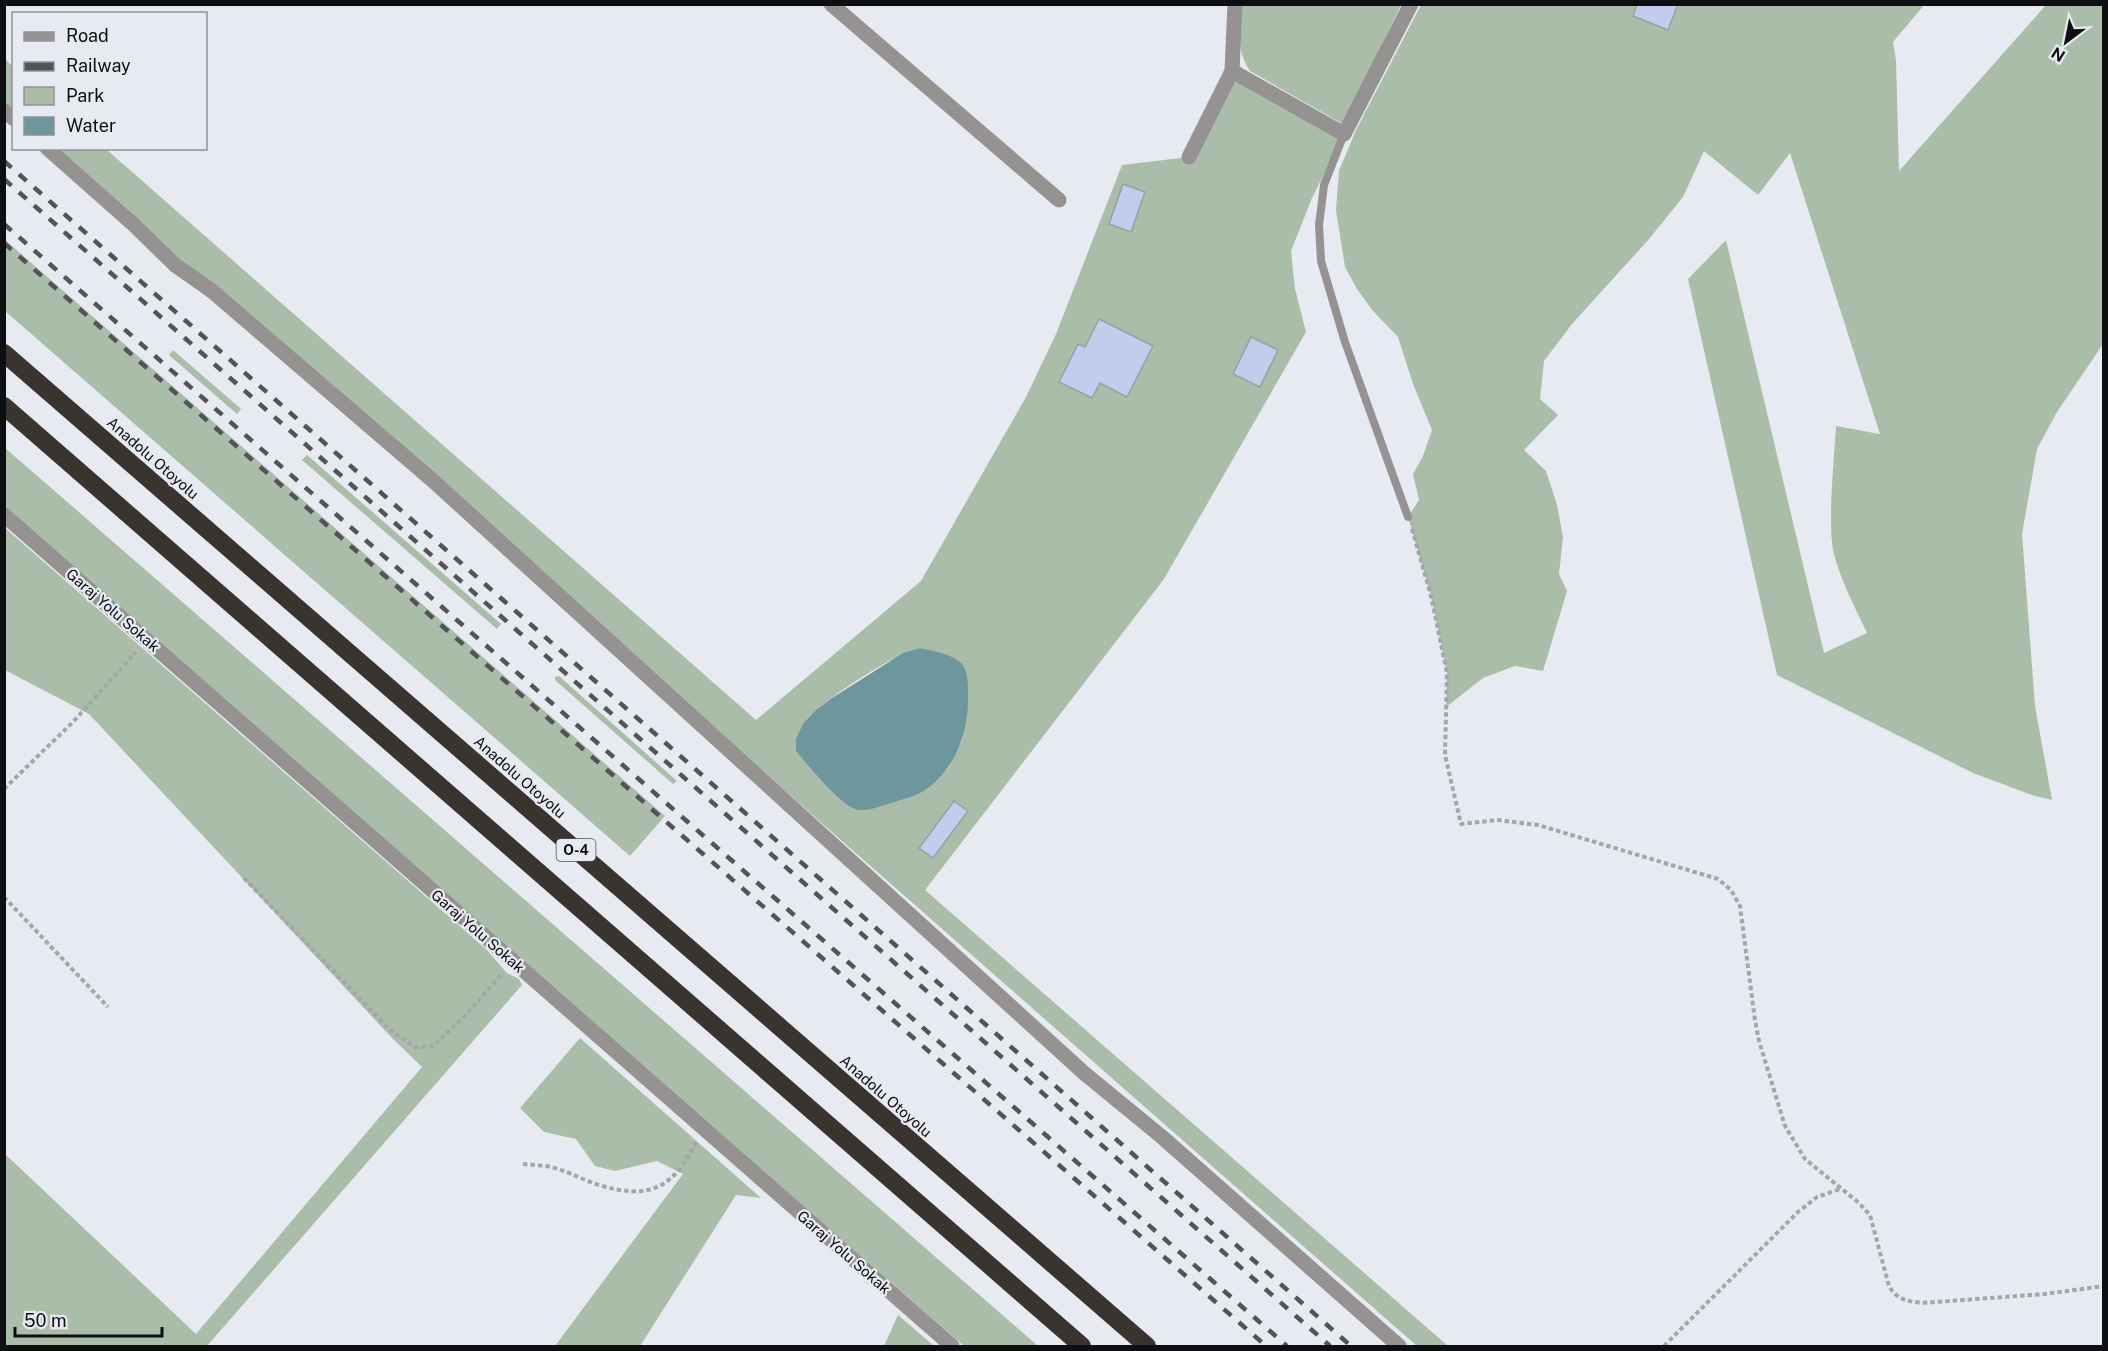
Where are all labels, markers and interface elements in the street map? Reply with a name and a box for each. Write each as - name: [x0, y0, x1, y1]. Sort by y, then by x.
- legend: [12, 12, 207, 150]
- north arrow: [2036, 12, 2096, 72]
- text: Road: [66, 25, 109, 46]
- text: N: [2048, 43, 2069, 66]
- text: Railway: [66, 55, 131, 76]
- text: Park: [66, 85, 104, 106]
- text: Water: [66, 115, 116, 136]
- street label: Anadolu Otoyolu: [104, 414, 202, 502]
- street label: Garaj Yolu Sokak: [63, 565, 163, 655]
- street label: Anadolu Otoyolu: [471, 733, 569, 821]
- road number: O-4: [556, 839, 596, 861]
- street label: Garaj Yolu Sokak: [428, 886, 528, 976]
- street label: Anadolu Otoyolu: [837, 1052, 935, 1140]
- street label: Garaj Yolu Sokak: [794, 1207, 894, 1297]
- scale bar: [15, 1300, 162, 1338]
- text: 50 m: [24, 1310, 67, 1331]

